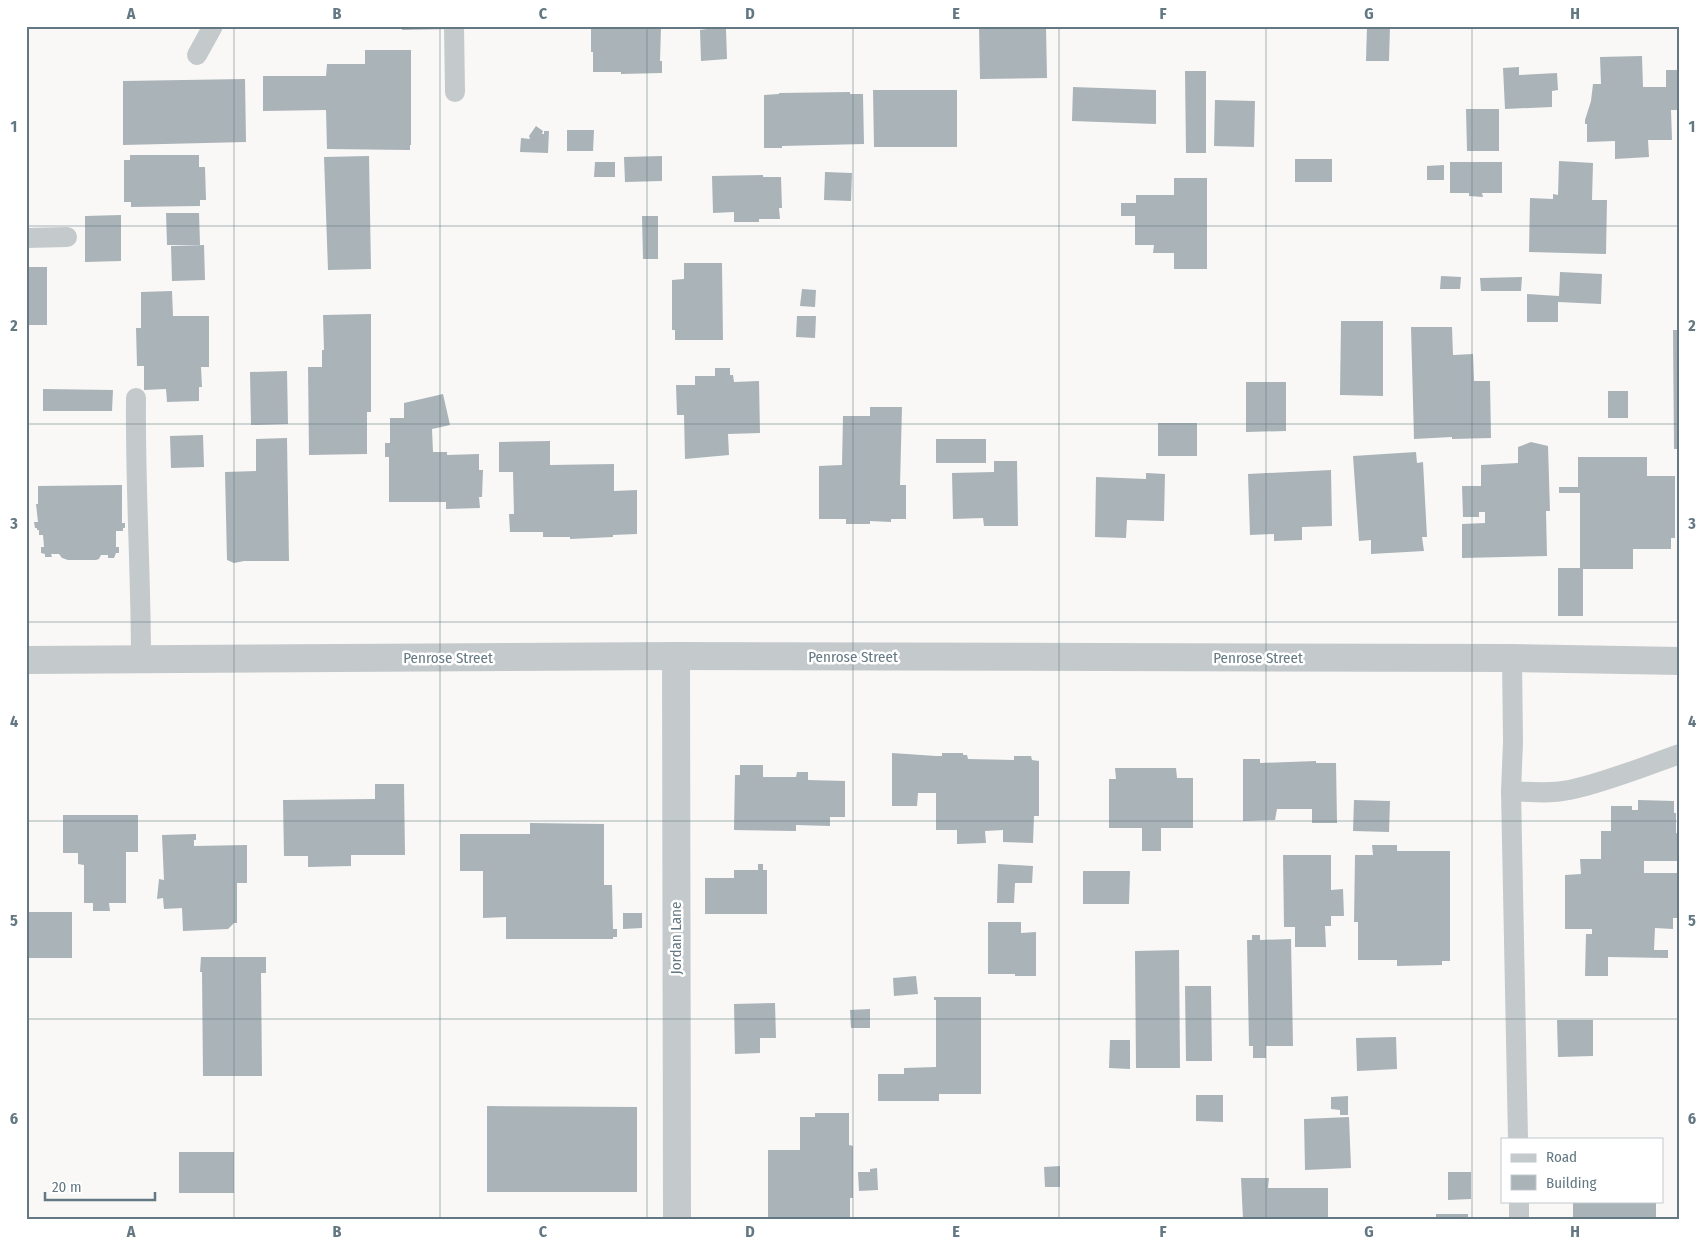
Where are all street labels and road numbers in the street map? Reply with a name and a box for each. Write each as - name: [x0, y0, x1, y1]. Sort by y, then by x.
- street label: Penrose Street: [808, 648, 898, 666]
- street label: Penrose Street: [403, 649, 493, 667]
- street label: Penrose Street: [1213, 649, 1303, 667]
- street label: Jordan Lane: [667, 902, 685, 974]

